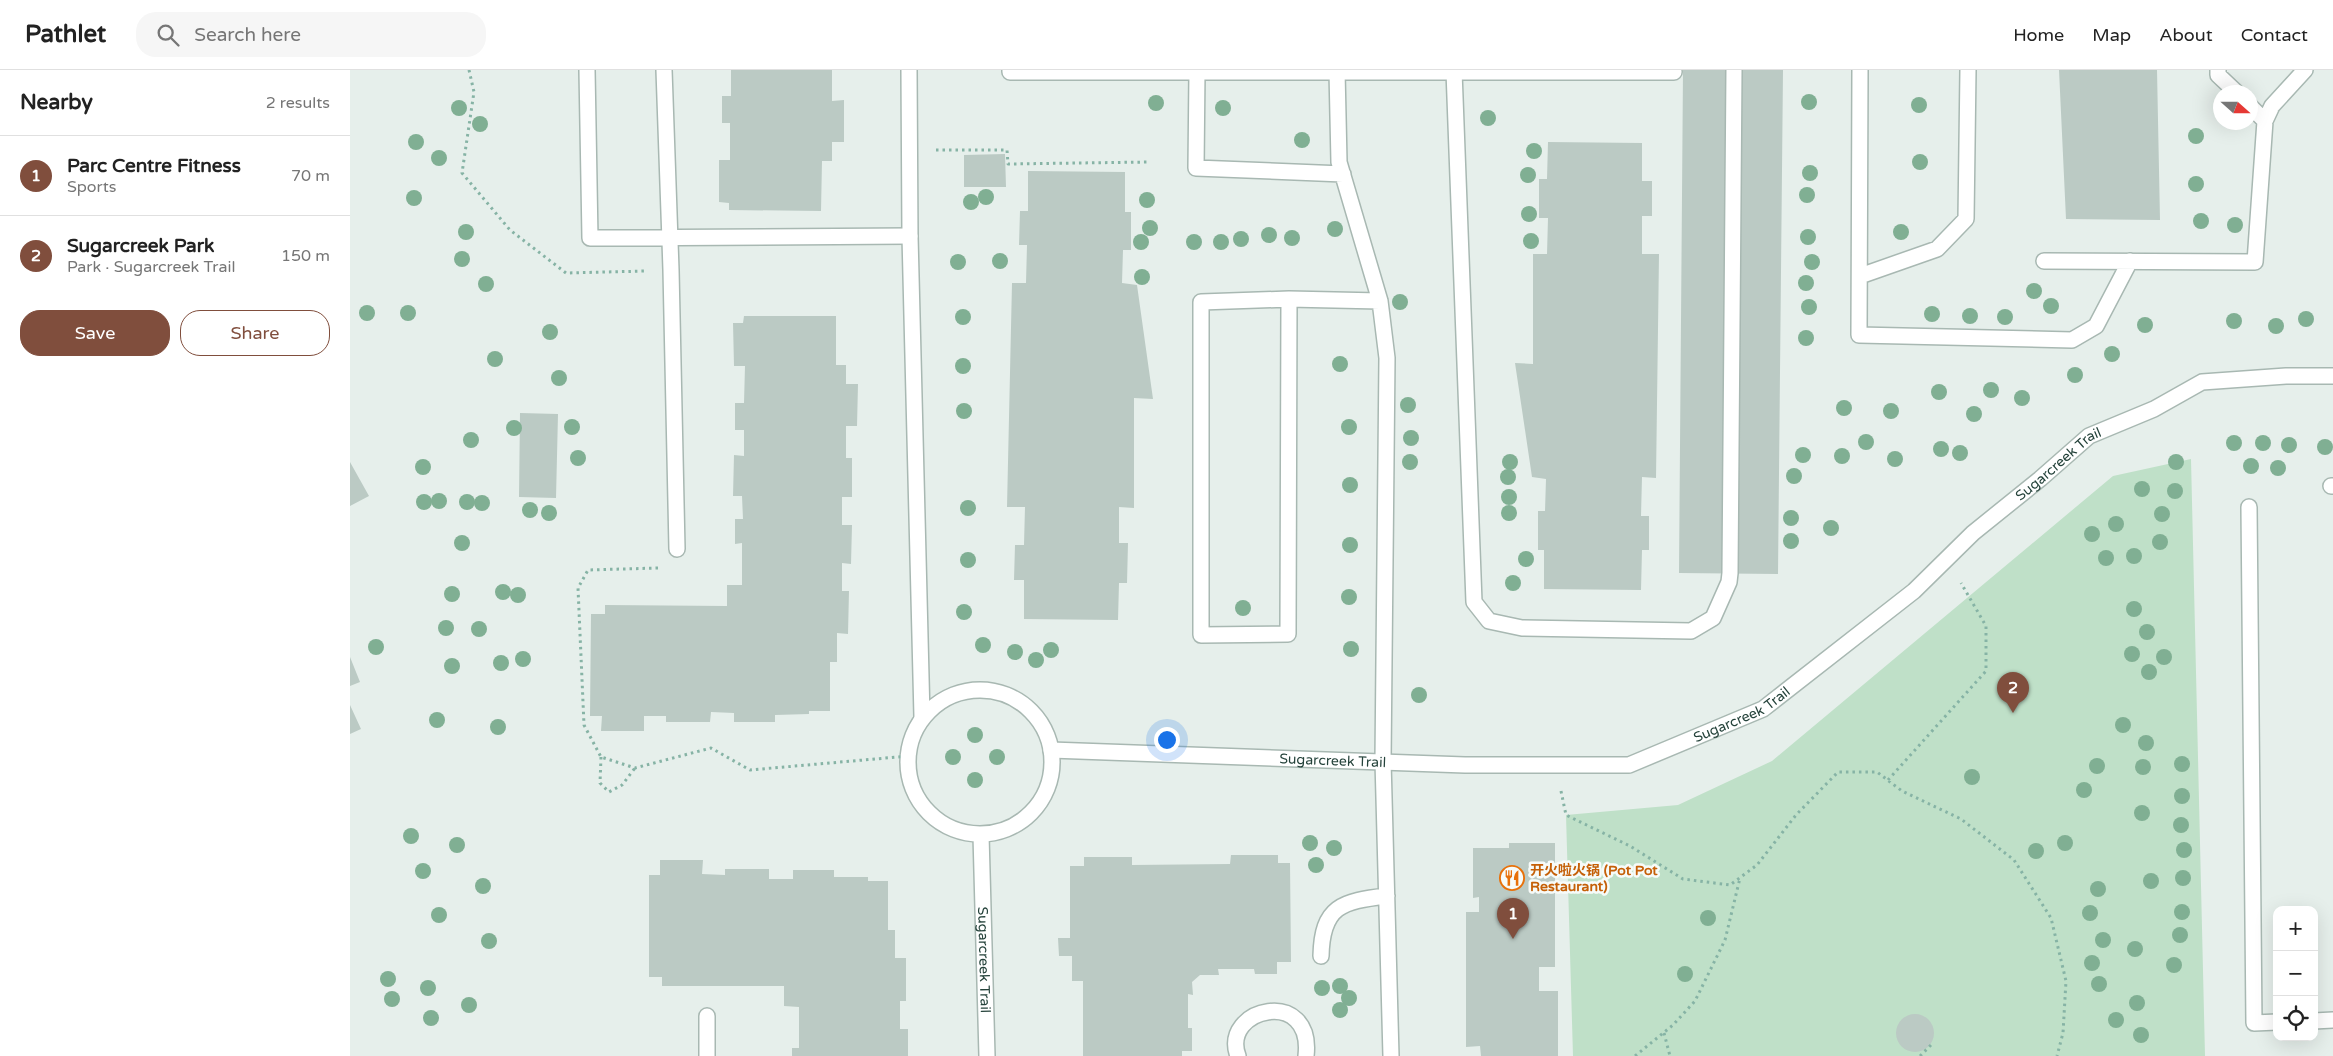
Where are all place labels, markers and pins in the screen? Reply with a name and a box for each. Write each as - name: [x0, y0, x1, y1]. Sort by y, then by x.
- pin: 2: [1997, 672, 2029, 713]
- place label: 开火啦火锅 (Pot Pot Restaurant): [1530, 862, 1658, 895]
- restaurant icon: 开火啦火锅 (Pot Pot Restaurant): [1499, 865, 1525, 891]
- pin: 1: [1497, 898, 1529, 939]

